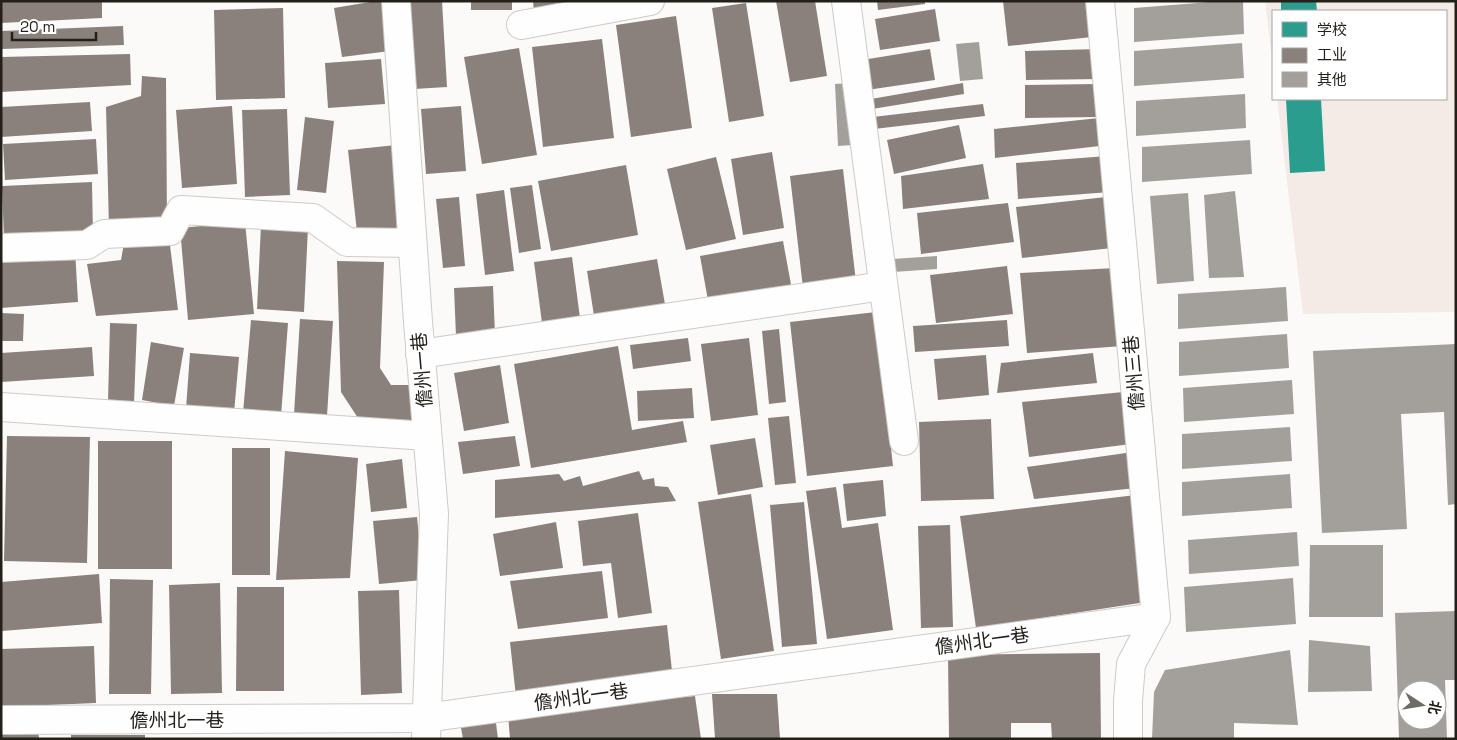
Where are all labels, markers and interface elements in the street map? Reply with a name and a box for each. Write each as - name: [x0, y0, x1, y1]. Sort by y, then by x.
- scale bar: [12, 10, 96, 42]
- legend: [1272, 10, 1447, 100]
- text: 20 m: [20, 17, 55, 36]
- text: 学校: [1317, 20, 1347, 39]
- text: 工业: [1317, 45, 1347, 64]
- text: 其他: [1317, 70, 1347, 89]
- street label: 儋州一巷: [406, 331, 438, 409]
- street label: 儋州三巷: [1118, 334, 1150, 412]
- street label: 儋州北一巷: [933, 622, 1031, 660]
- street label: 儋州北一巷: [532, 678, 630, 716]
- north arrow: [1397, 680, 1447, 730]
- text: 北: [1424, 699, 1445, 716]
- street label: 儋州北一巷: [129, 708, 225, 733]

